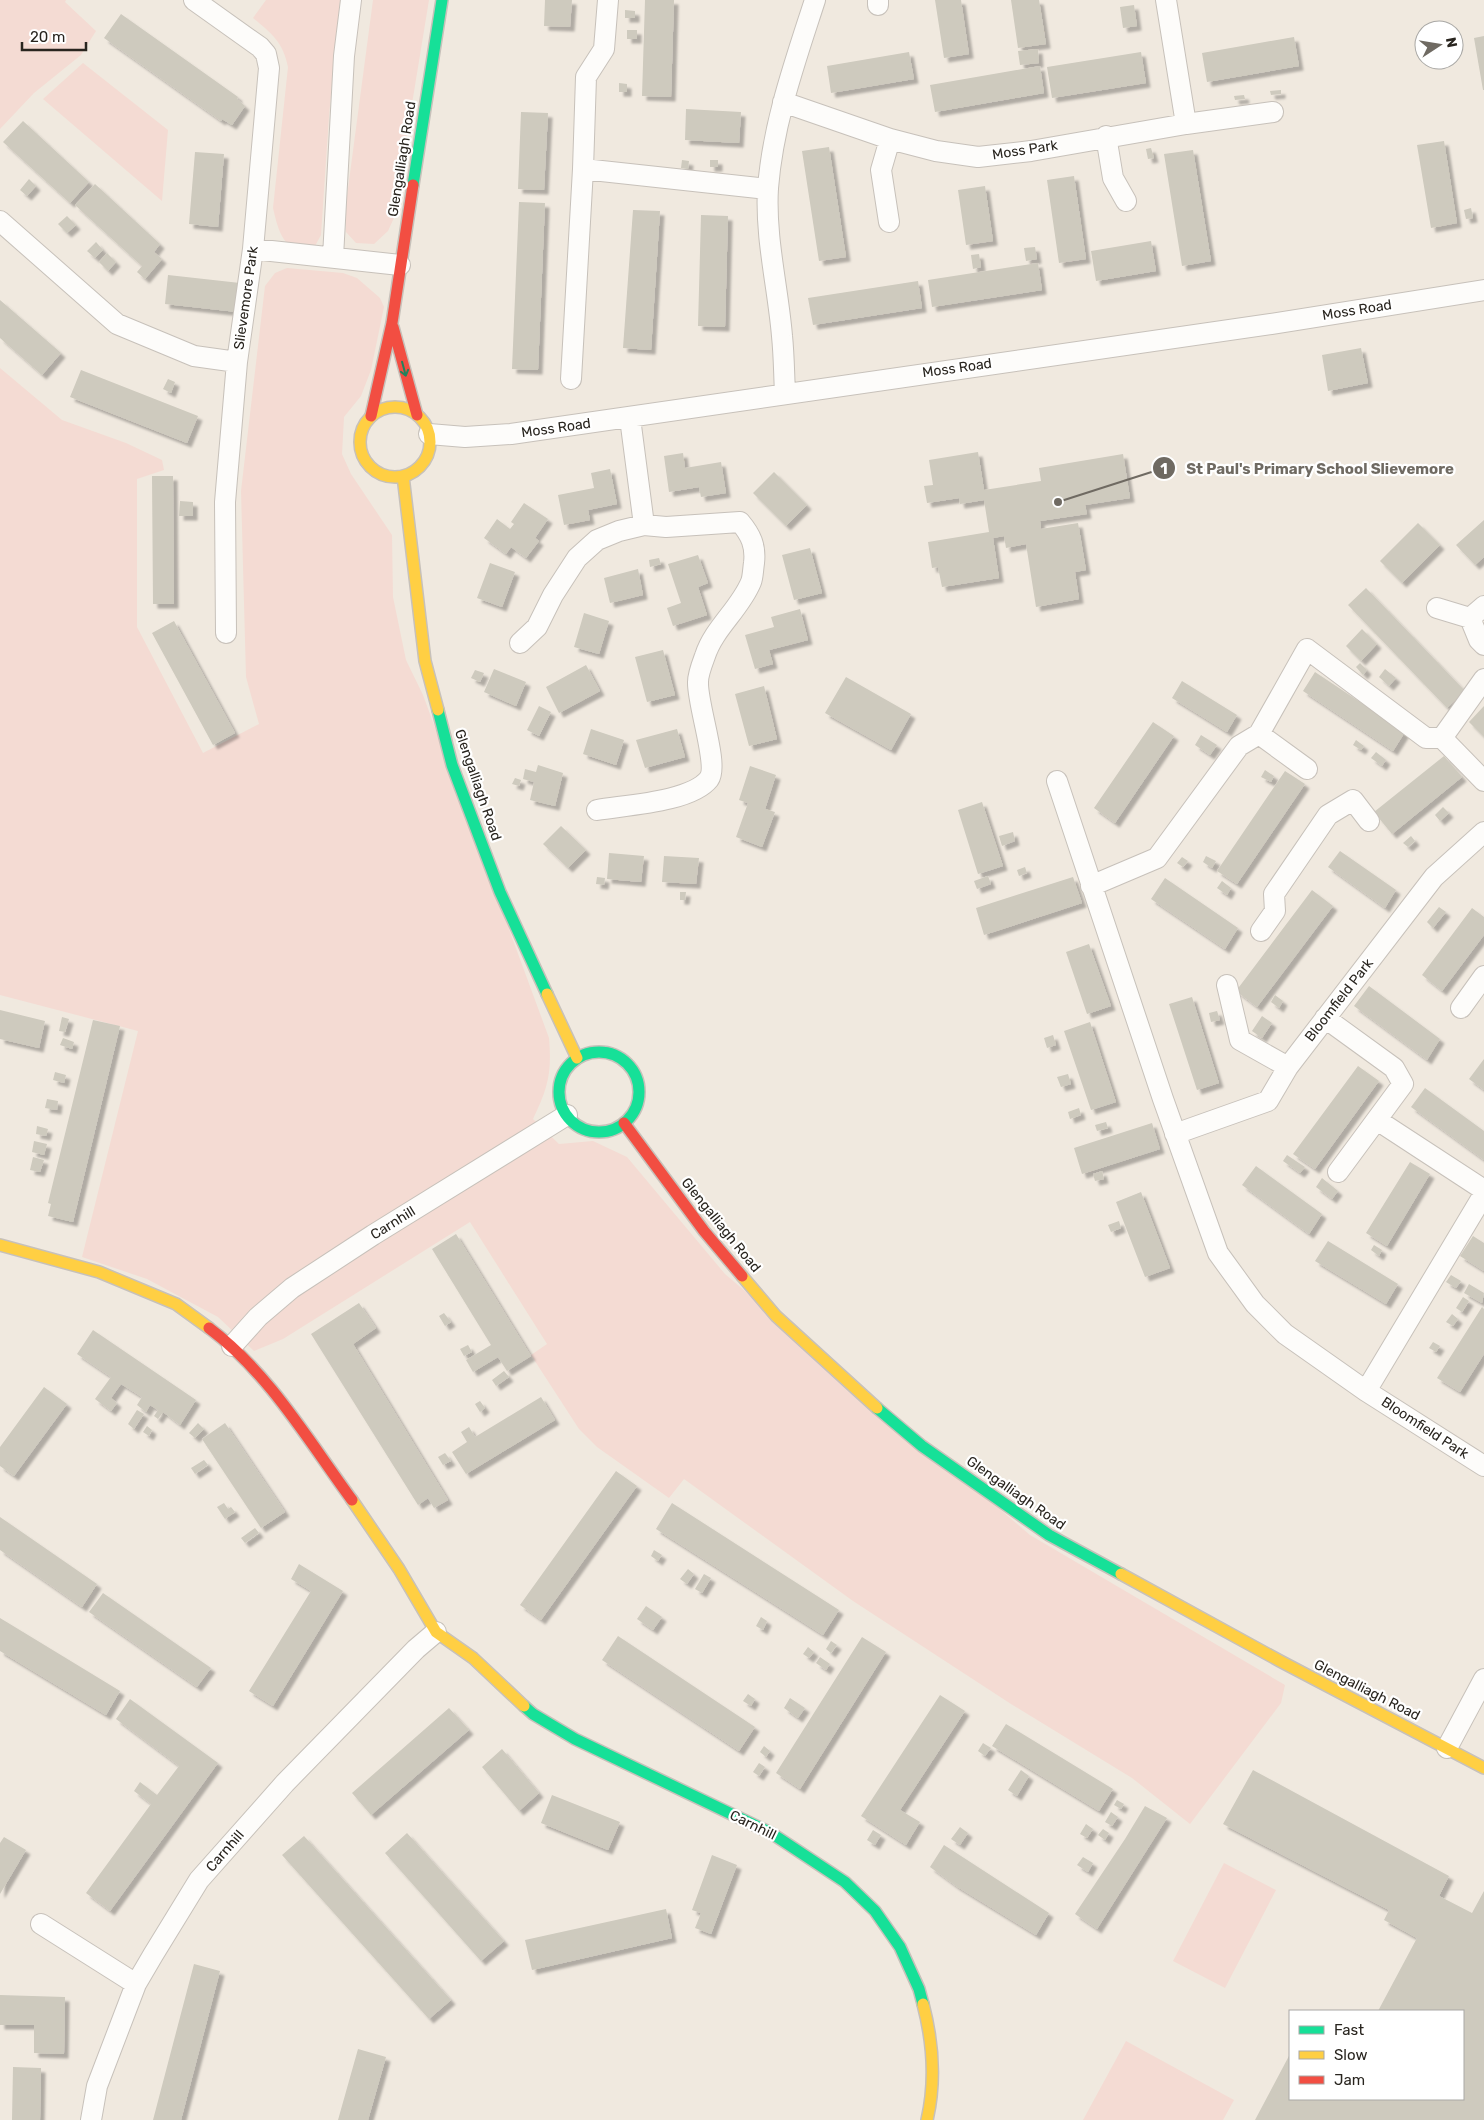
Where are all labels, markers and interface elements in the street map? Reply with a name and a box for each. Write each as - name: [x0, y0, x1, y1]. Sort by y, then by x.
- scale bar: [22, 20, 86, 52]
- north arrow: [1414, 20, 1464, 70]
- text: 20 m: [30, 28, 65, 46]
- text: N: [1442, 36, 1461, 49]
- street label: Glengalliagh Road: [384, 100, 420, 218]
- street label: Moss Park: [991, 136, 1060, 164]
- street label: Slievemore Park: [230, 244, 262, 351]
- street label: Moss Road: [1321, 296, 1393, 324]
- street label: Moss Road: [921, 355, 993, 381]
- one-way arrow: [399, 361, 409, 377]
- street label: Moss Road: [520, 415, 592, 441]
- callout: St Paul's Primary School Slievemore: [1151, 453, 1464, 483]
- text: 1: [1160, 460, 1168, 478]
- text: St Paul's Primary School Slievemore: [1186, 460, 1454, 478]
- street label: Glengalliagh Road: [451, 727, 505, 843]
- street label: Bloomfield Park: [1301, 954, 1377, 1045]
- street label: Glengalliagh Road: [678, 1174, 764, 1276]
- street label: Carnhill: [367, 1203, 419, 1243]
- street label: Bloomfield Park: [1378, 1393, 1473, 1463]
- street label: Glengalliagh Road: [963, 1453, 1069, 1533]
- street label: Glengalliagh Road: [1311, 1656, 1423, 1724]
- street label: Carnhill: [727, 1806, 779, 1844]
- street label: Carnhill: [202, 1827, 248, 1875]
- legend: [1289, 2010, 1464, 2100]
- text: Fast: [1334, 2021, 1364, 2039]
- text: Slow: [1334, 2046, 1367, 2064]
- text: Jam: [1334, 2071, 1365, 2089]

